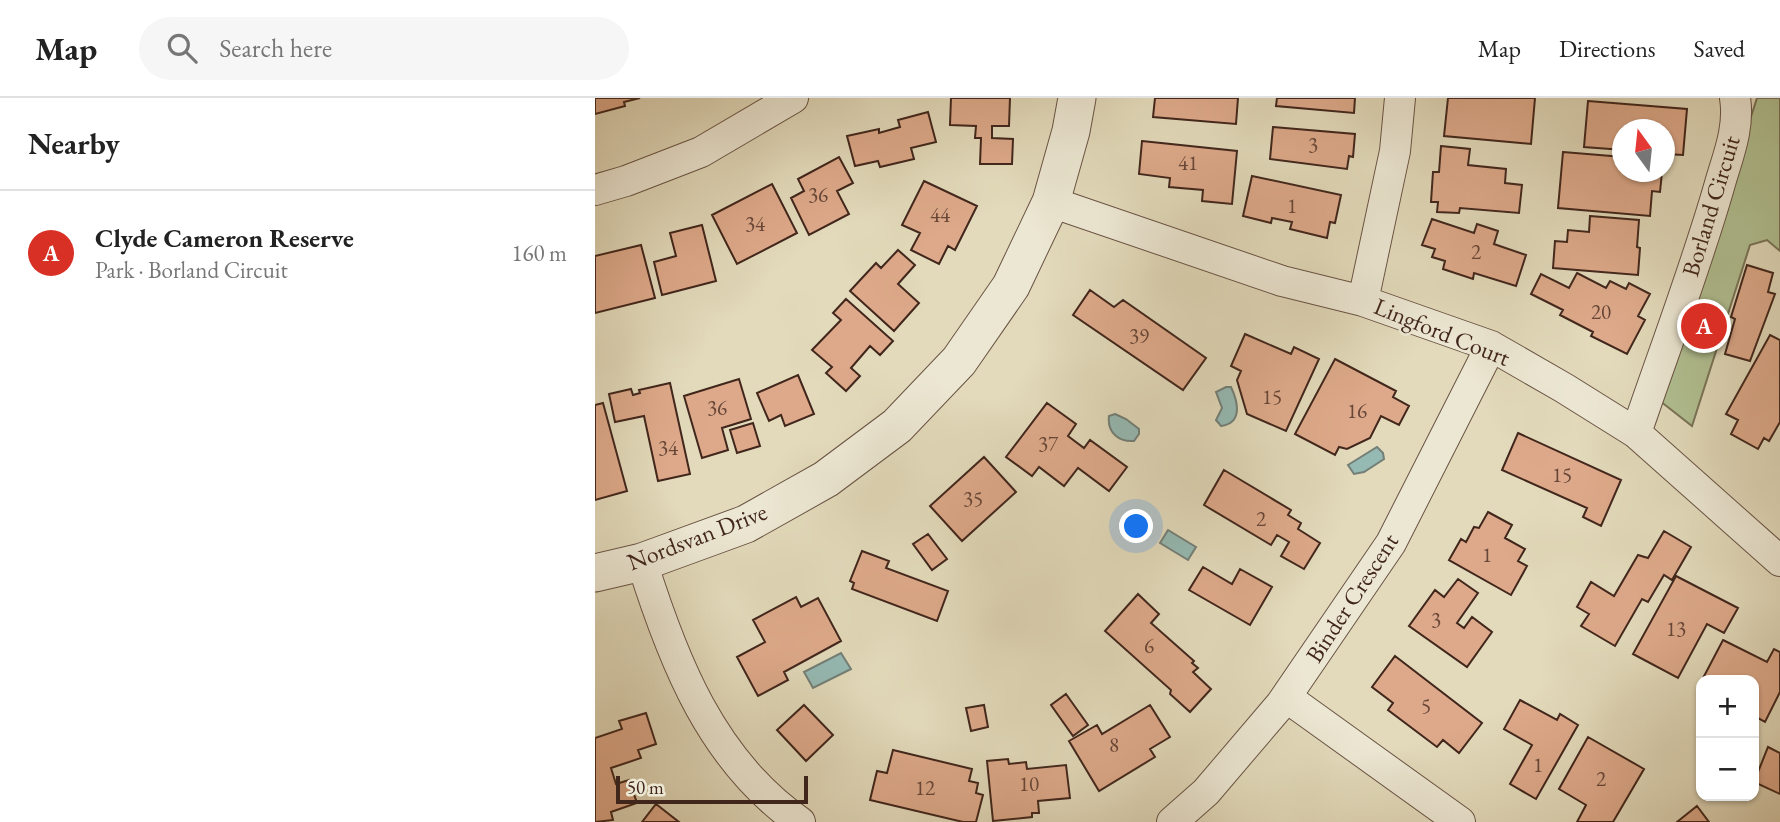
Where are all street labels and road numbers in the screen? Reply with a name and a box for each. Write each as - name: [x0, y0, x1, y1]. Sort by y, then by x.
- street label: Borland Circuit: [1674, 131, 1747, 280]
- street label: Lingford Court: [1370, 290, 1515, 373]
- street label: Nordsvan Drive: [623, 496, 771, 577]
- street label: Binder Crescent: [1298, 527, 1405, 668]

